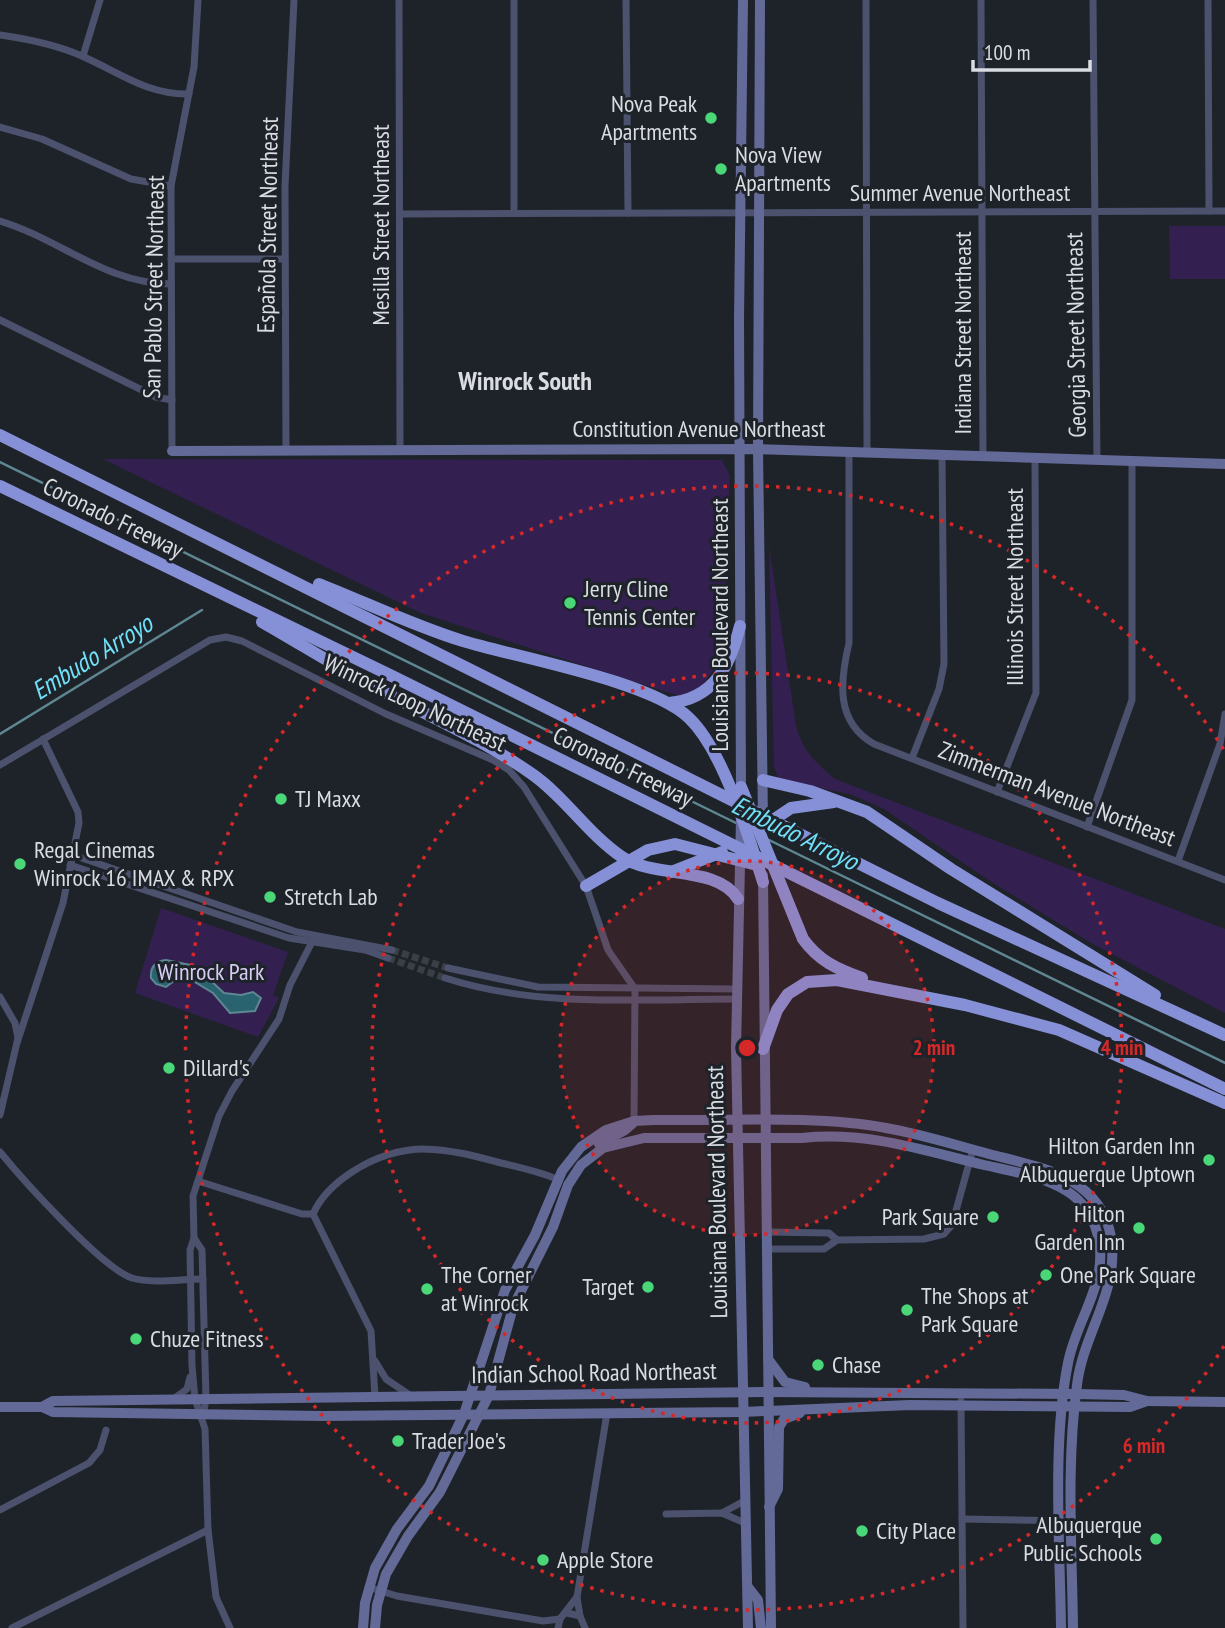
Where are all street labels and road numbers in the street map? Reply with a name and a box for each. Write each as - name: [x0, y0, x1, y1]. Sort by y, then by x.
- street label: Española Street Northeast: [250, 116, 285, 333]
- street label: Mesilla Street Northeast: [365, 124, 396, 325]
- street label: San Pablo Street Northeast: [136, 175, 171, 399]
- street label: Summer Avenue Northeast: [850, 177, 1071, 208]
- street label: Indiana Street Northeast: [947, 231, 978, 435]
- street label: Georgia Street Northeast: [1058, 232, 1093, 438]
- street label: Constitution Avenue Northeast: [573, 413, 826, 444]
- street label: Coronado Freeway: [38, 470, 188, 565]
- street label: Illinois Street Northeast: [999, 488, 1030, 686]
- street label: Louisiana Boulevard Northeast: [704, 498, 735, 752]
- street label: Winrock Loop Northeast: [319, 647, 512, 759]
- street label: Coronado Freeway: [548, 719, 698, 814]
- street label: Zimmerman Avenue Northeast: [934, 734, 1180, 853]
- street label: Louisiana Boulevard Northeast: [699, 1065, 734, 1319]
- street label: Indian School Road Northeast: [471, 1355, 717, 1390]

